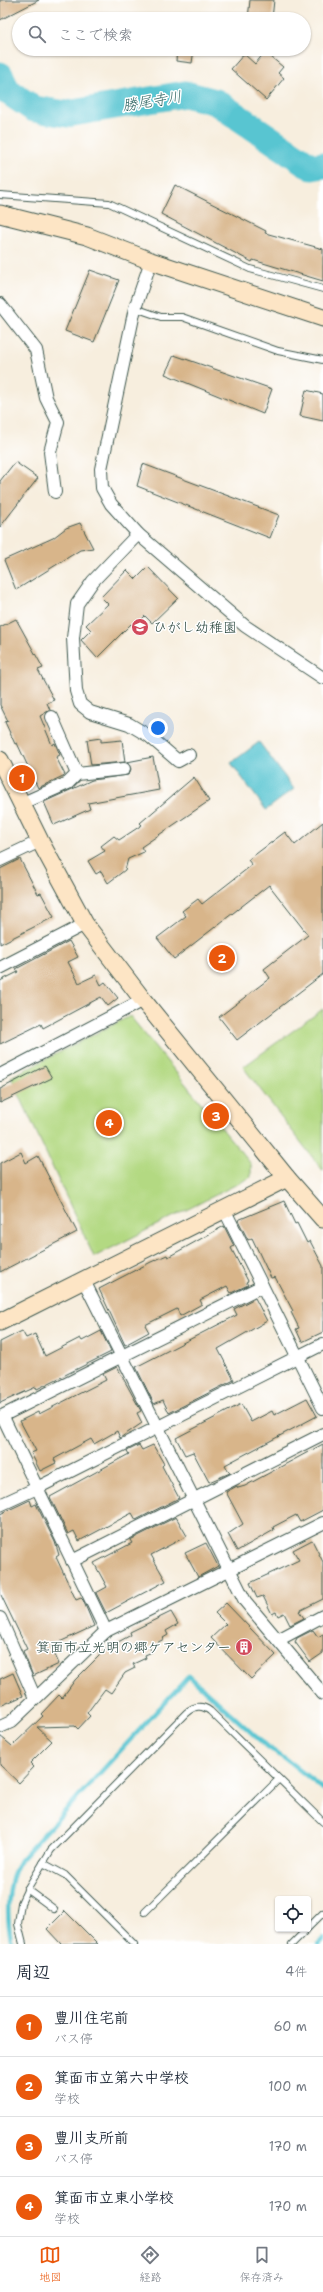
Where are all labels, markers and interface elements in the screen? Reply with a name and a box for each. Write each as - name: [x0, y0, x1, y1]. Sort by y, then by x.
- search box: [12, 12, 311, 56]
- icon: search: [26, 23, 48, 45]
- text: ここで検索: [58, 25, 133, 45]
- water label: 勝尾寺川: [121, 86, 183, 116]
- school or university icon: ひがし幼稚園: [130, 617, 150, 637]
- place label: ひがし幼稚園: [153, 618, 237, 636]
- your location: [148, 718, 168, 738]
- pin: 1: [9, 763, 35, 793]
- pin: 2: [209, 943, 235, 973]
- pin: 3: [203, 1101, 229, 1131]
- pin: 4: [96, 1108, 122, 1138]
- building icon: 箕面市立光明の郷ケアセンター: [234, 1637, 254, 1657]
- place label: 箕面市立光明の郷ケアセンター: [36, 1638, 231, 1656]
- map controls: [275, 1896, 311, 1932]
- button: locate: [275, 1896, 311, 1932]
- text: 周辺: [16, 1961, 50, 1983]
- text: 4件: [285, 1963, 307, 1980]
- text: 豊川住宅前: [54, 2008, 129, 2028]
- text: 1: [26, 2018, 32, 2035]
- text: 60 m: [274, 2018, 307, 2035]
- text: バス停: [54, 2030, 93, 2047]
- text: 箕面市立第六中学校: [54, 2068, 189, 2088]
- text: 2: [24, 2078, 34, 2095]
- text: 100 m: [268, 2078, 307, 2095]
- text: 学校: [54, 2090, 80, 2107]
- text: 豊川支所前: [54, 2128, 129, 2148]
- text: 3: [24, 2138, 34, 2155]
- text: 170 m: [269, 2138, 307, 2155]
- text: バス停: [54, 2150, 93, 2167]
- text: 箕面市立東小学校: [54, 2188, 174, 2208]
- text: 4: [24, 2198, 34, 2215]
- text: 170 m: [269, 2198, 307, 2215]
- text: 学校: [54, 2210, 80, 2227]
- tab: 地図: [39, 2244, 61, 2285]
- tab: 経路: [139, 2244, 161, 2285]
- tab: 保存済み: [240, 2244, 284, 2285]

